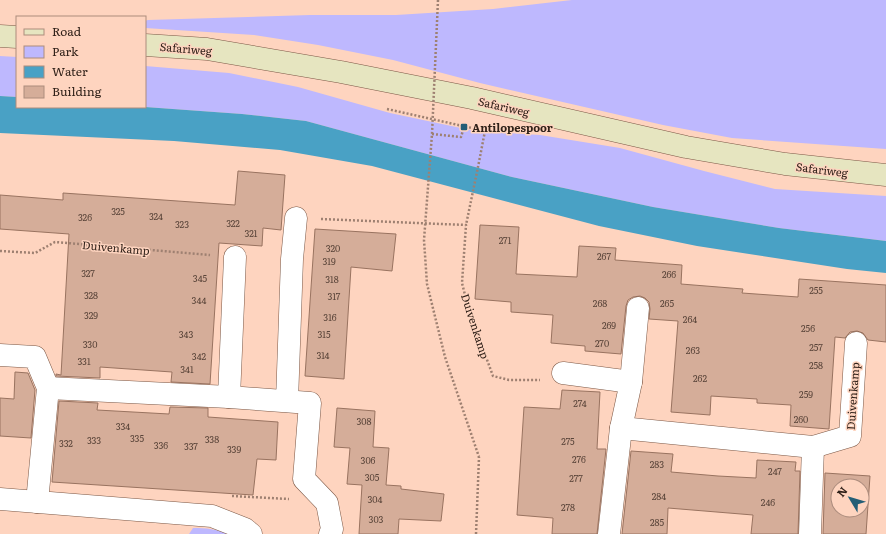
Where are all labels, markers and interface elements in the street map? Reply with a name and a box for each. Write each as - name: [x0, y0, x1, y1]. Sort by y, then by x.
- legend: [16, 16, 146, 108]
- text: Road: [52, 22, 82, 40]
- street label: Safariweg: [159, 38, 214, 58]
- text: Park: [52, 42, 79, 60]
- text: Water: [52, 62, 88, 80]
- text: Building: [52, 82, 102, 100]
- street label: Safariweg: [477, 92, 532, 120]
- place label: Antilopespoor: [472, 119, 553, 135]
- marker: Antilopespoor: [459, 122, 469, 132]
- street label: Safariweg: [795, 158, 850, 180]
- house number: 325: [111, 204, 125, 218]
- house number: 324: [149, 209, 163, 223]
- house number: 326: [78, 210, 92, 224]
- house number: 322: [226, 216, 240, 230]
- house number: 323: [175, 217, 189, 231]
- house number: 321: [245, 226, 258, 240]
- house number: 271: [499, 233, 512, 247]
- street label: Duivenkamp: [82, 236, 151, 258]
- house number: 320: [326, 241, 340, 255]
- house number: 267: [597, 249, 611, 263]
- house number: 319: [322, 254, 336, 268]
- house number: 327: [81, 266, 95, 280]
- house number: 266: [662, 267, 676, 281]
- house number: 345: [193, 271, 208, 285]
- house number: 318: [325, 272, 339, 286]
- house number: 255: [809, 283, 823, 297]
- house number: 328: [84, 288, 98, 302]
- house number: 317: [328, 289, 341, 303]
- street label: Duivenkamp: [458, 291, 494, 361]
- house number: 344: [192, 293, 206, 307]
- house number: 268: [593, 296, 607, 310]
- house number: 265: [660, 296, 674, 310]
- house number: 329: [84, 308, 98, 322]
- house number: 316: [323, 310, 337, 324]
- house number: 264: [683, 312, 697, 326]
- house number: 269: [602, 318, 616, 332]
- house number: 256: [801, 321, 815, 335]
- house number: 343: [179, 327, 193, 341]
- house number: 315: [317, 327, 331, 341]
- house number: 270: [595, 336, 609, 350]
- house number: 330: [83, 337, 97, 351]
- house number: 257: [809, 340, 823, 354]
- house number: 263: [686, 343, 700, 357]
- house number: 314: [316, 348, 330, 362]
- house number: 342: [192, 349, 207, 363]
- house number: 331: [77, 354, 91, 368]
- house number: 258: [809, 358, 823, 372]
- street label: Duivenkamp: [842, 361, 862, 430]
- house number: 341: [180, 362, 194, 376]
- house number: 262: [693, 371, 707, 385]
- house number: 259: [799, 387, 813, 401]
- house number: 274: [573, 396, 587, 410]
- house number: 260: [794, 412, 808, 426]
- house number: 308: [356, 414, 372, 428]
- house number: 334: [116, 419, 130, 433]
- house number: 335: [130, 431, 144, 445]
- house number: 338: [205, 432, 219, 446]
- house number: 333: [87, 433, 101, 447]
- house number: 275: [561, 434, 575, 448]
- house number: 332: [59, 436, 73, 450]
- house number: 336: [154, 438, 168, 452]
- house number: 337: [184, 439, 198, 453]
- house number: 339: [227, 442, 241, 456]
- house number: 276: [572, 452, 586, 466]
- house number: 306: [361, 453, 376, 467]
- house number: 283: [650, 457, 664, 471]
- house number: 247: [768, 464, 782, 478]
- house number: 305: [365, 470, 380, 484]
- house number: 277: [569, 471, 583, 485]
- north arrow: [830, 478, 870, 518]
- text: N: [832, 483, 850, 500]
- house number: 284: [652, 489, 666, 503]
- house number: 304: [367, 492, 383, 506]
- house number: 246: [761, 495, 775, 509]
- house number: 278: [561, 500, 575, 514]
- house number: 303: [369, 512, 384, 526]
- house number: 285: [650, 515, 664, 529]

